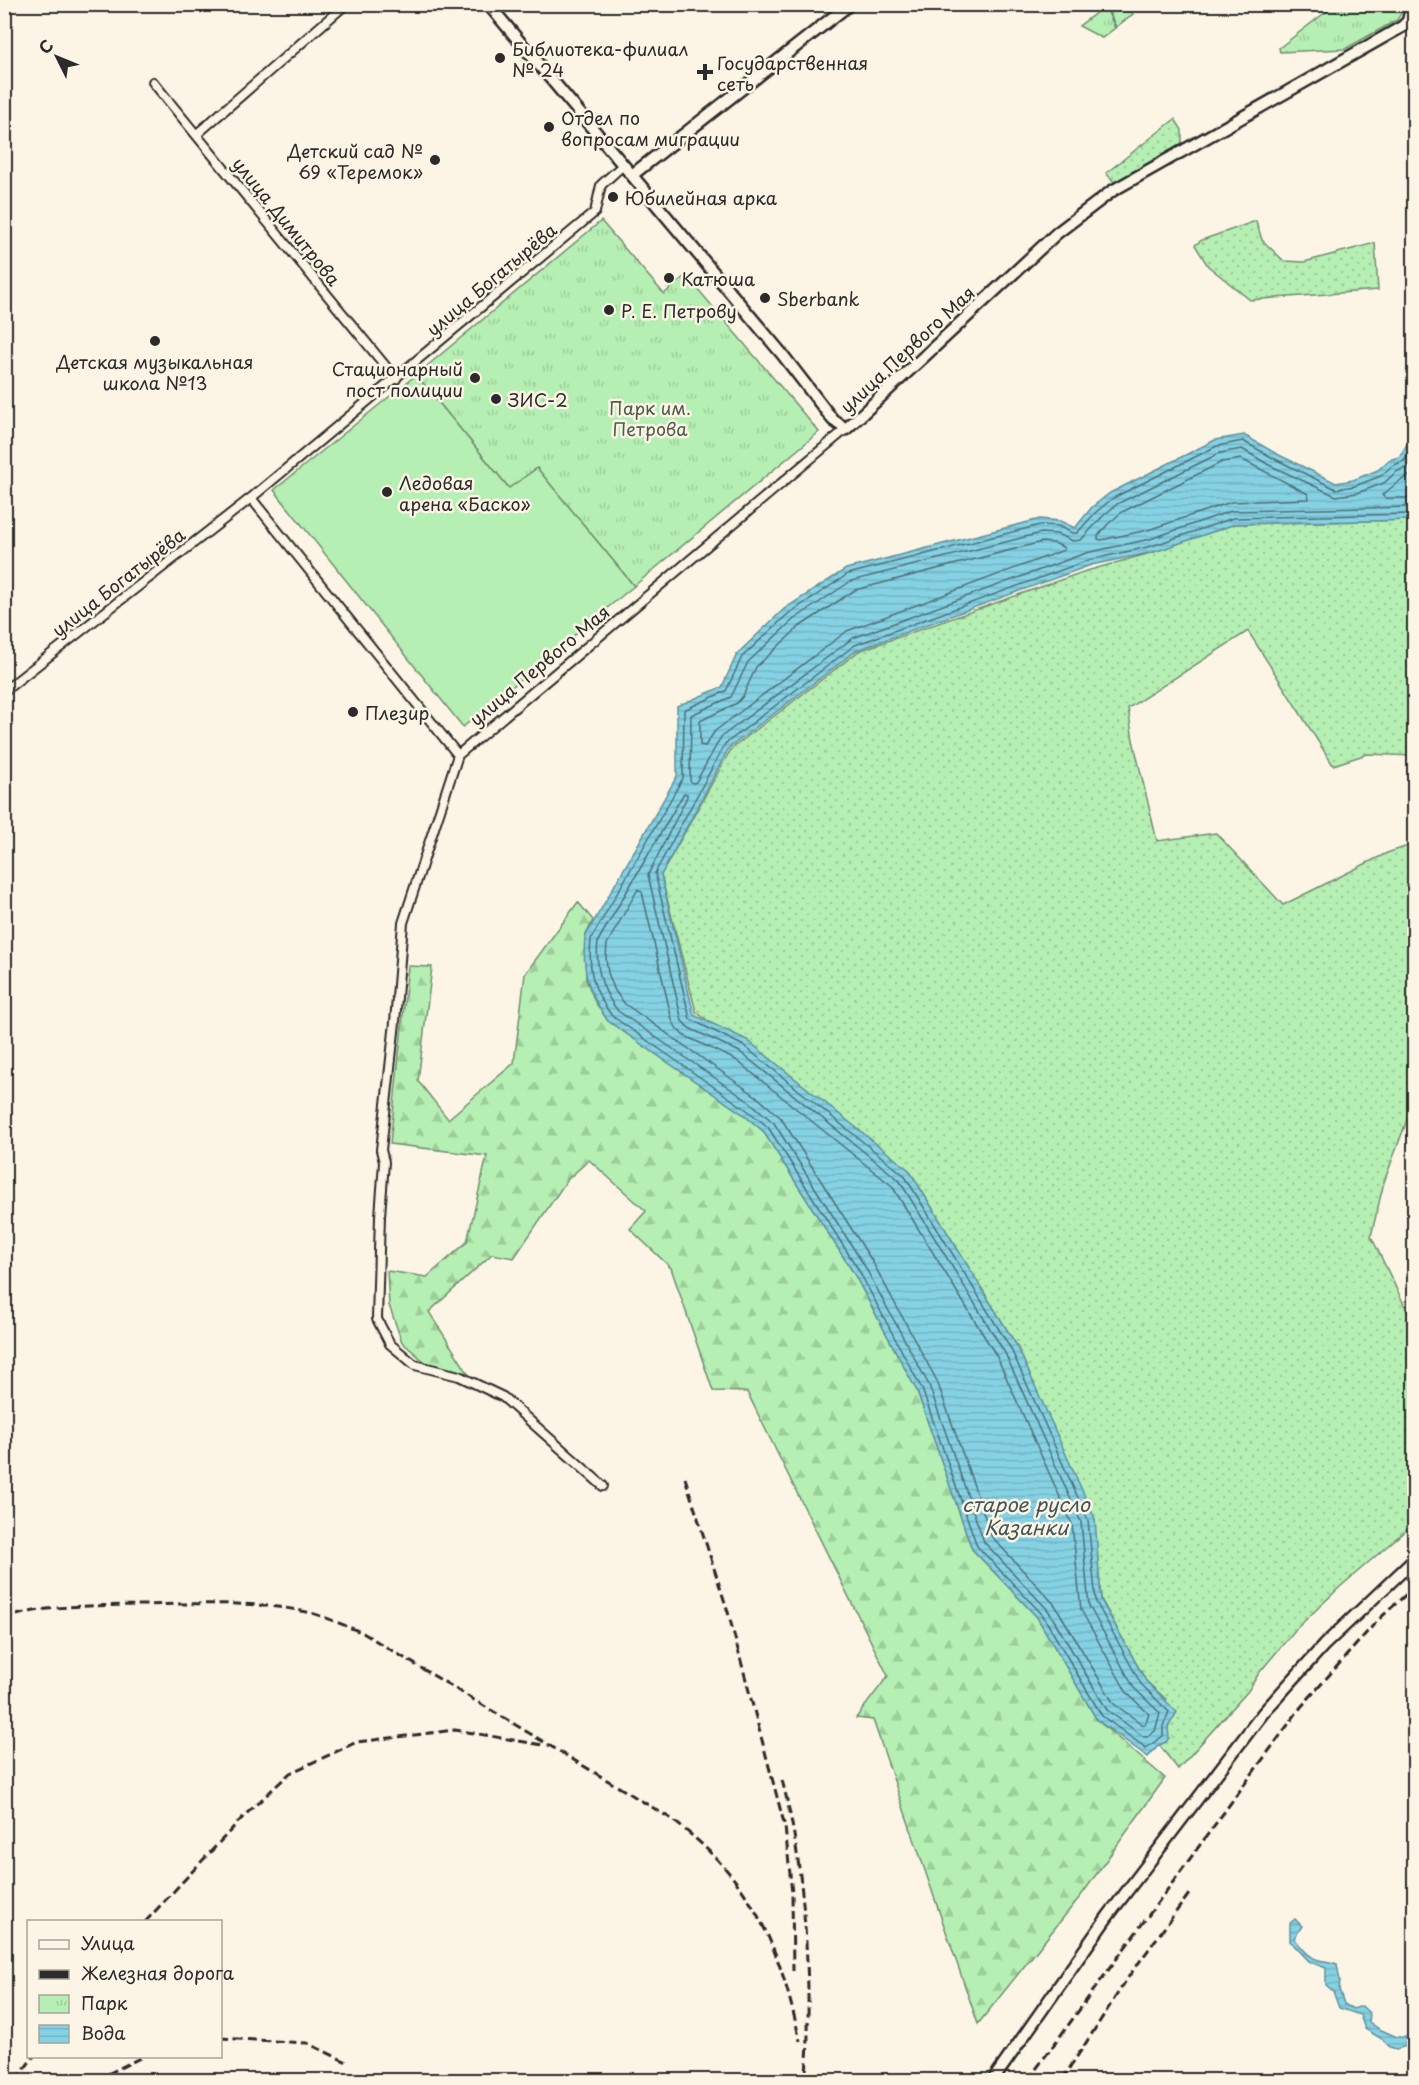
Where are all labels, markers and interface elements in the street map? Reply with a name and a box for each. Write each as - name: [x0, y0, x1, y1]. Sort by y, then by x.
- north arrow: [27, 27, 87, 87]
- text: С: [32, 33, 58, 59]
- place label: Библиотека-филиал № 24: [512, 35, 688, 83]
- place label: Государственная сеть: [717, 49, 868, 97]
- marker: Библиотека-филиал № 24: [493, 51, 507, 65]
- marker: Государственная сеть: [698, 65, 712, 79]
- place label: Отдел по вопросам миграции: [561, 104, 740, 152]
- marker: Отдел по вопросам миграции: [542, 120, 556, 134]
- place label: Детский сад № 69 «Теремок»: [287, 137, 423, 185]
- street label: улица Димитрова: [227, 151, 348, 292]
- marker: Детский сад № 69 «Теремок»: [428, 153, 442, 167]
- place label: Юбилейная арка: [625, 184, 778, 211]
- marker: Юбилейная арка: [606, 190, 620, 204]
- street label: улица Богатырёва: [420, 216, 563, 342]
- place label: Катюша: [681, 265, 755, 292]
- marker: Катюша: [662, 271, 676, 285]
- street label: улица Первого Мая: [834, 279, 980, 419]
- place label: Sberbank: [777, 285, 860, 312]
- marker: Sberbank: [758, 291, 772, 305]
- place label: Р. Е. Петрову: [621, 297, 737, 324]
- marker: Р. Е. Петрову: [602, 303, 616, 317]
- marker: Детская музыкальная школа №13: [148, 334, 162, 348]
- place label: Детская музыкальная школа №13: [55, 348, 254, 396]
- place label: Стационарный пост полиции: [332, 355, 463, 403]
- marker: Стационарный пост полиции: [468, 371, 482, 385]
- place label: ЗИС-2: [508, 386, 568, 413]
- marker: ЗИС-2: [489, 392, 503, 406]
- park label: Парк им. Петрова: [609, 394, 691, 442]
- place label: Ледовая арена «Баско»: [399, 469, 531, 517]
- marker: Ледовая арена «Баско»: [380, 485, 394, 499]
- street label: улица Богатырёва: [45, 521, 191, 643]
- street label: улица Первого Мая: [463, 598, 615, 732]
- place label: Плезир: [365, 699, 429, 726]
- marker: Плезир: [346, 705, 360, 719]
- water label: старое русло Казанки: [962, 1489, 1091, 1542]
- legend: [27, 1920, 222, 2058]
- text: Улица: [81, 1929, 135, 1956]
- text: Железная дорога: [81, 1959, 235, 1986]
- text: Парк: [81, 1989, 128, 2016]
- text: Вода: [81, 2019, 126, 2046]

